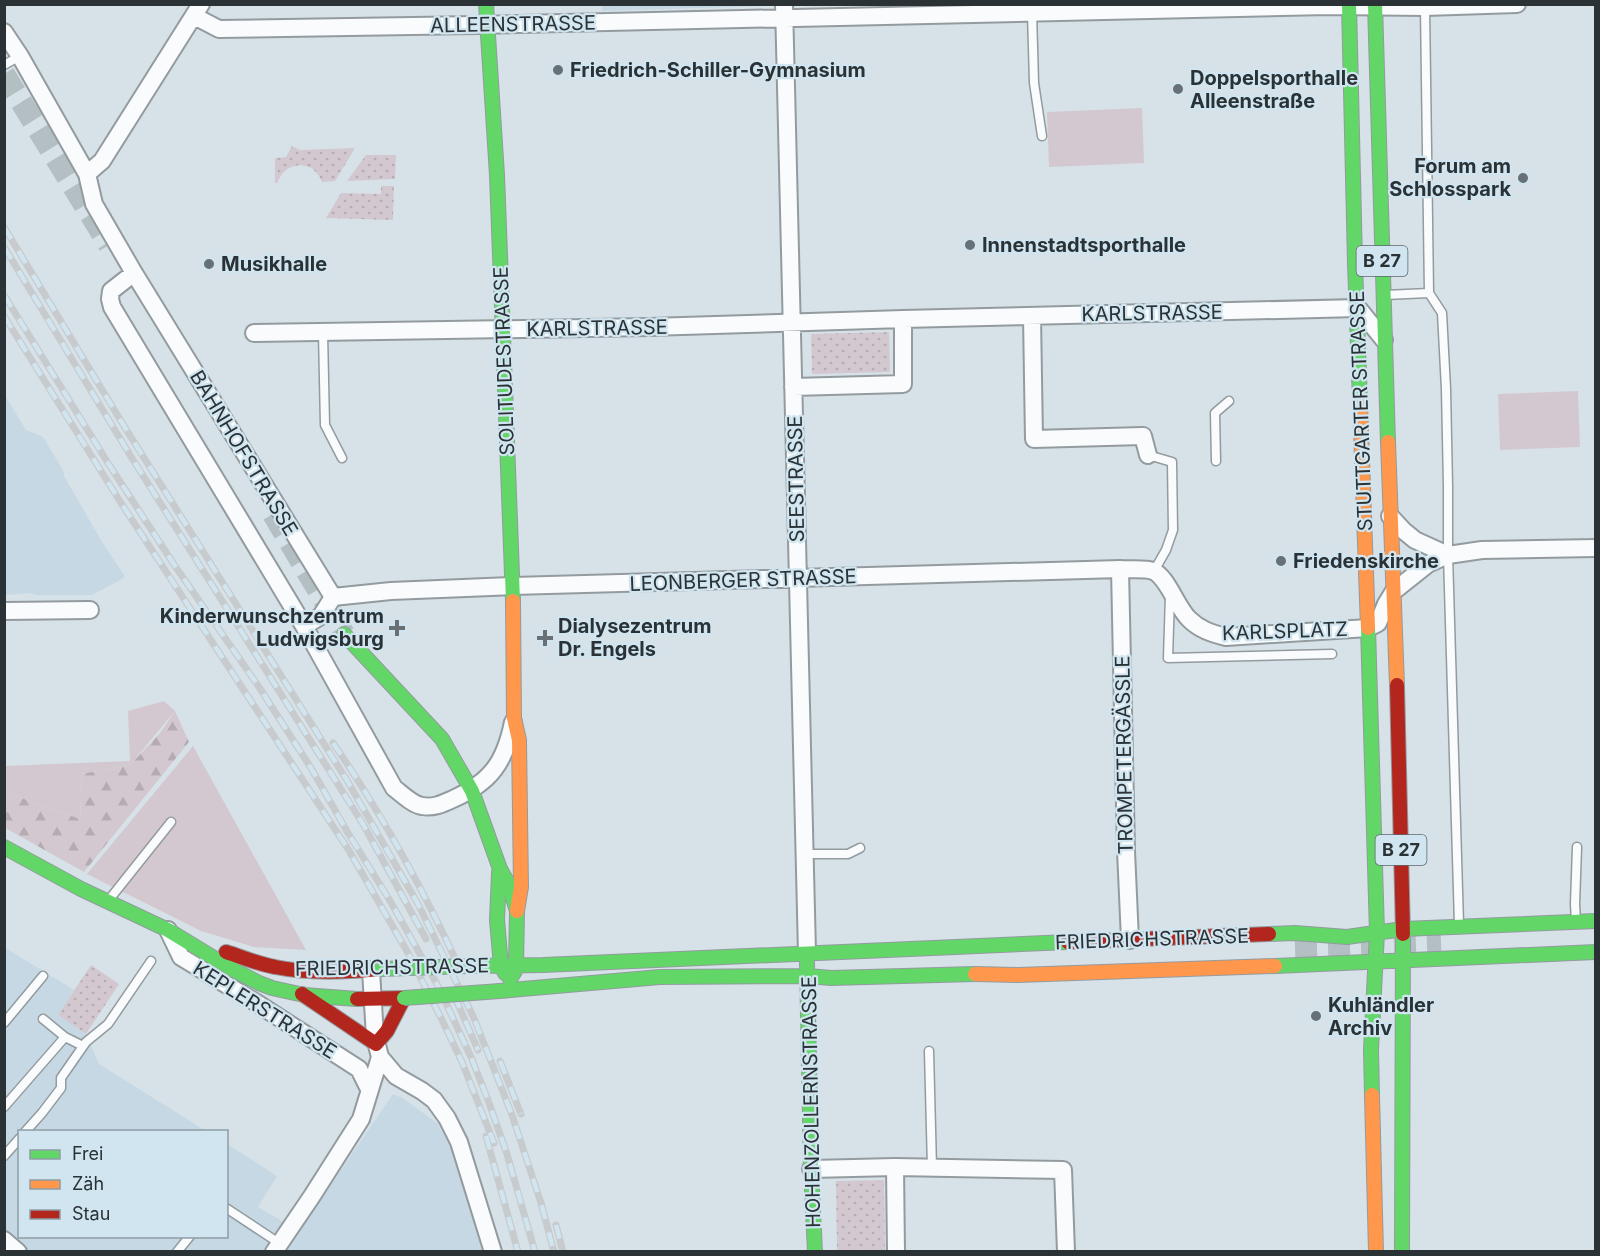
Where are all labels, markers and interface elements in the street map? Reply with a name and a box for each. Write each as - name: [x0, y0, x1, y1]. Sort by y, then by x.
- street label: ALLEENSTRASSE: [430, 11, 596, 37]
- place label: Friedrich-Schiller-Gymnasium: [570, 58, 866, 82]
- marker: Friedrich-Schiller-Gymnasium: [551, 63, 565, 77]
- place label: Doppelsporthalle Alleenstraße: [1190, 66, 1358, 113]
- marker: Doppelsporthalle Alleenstraße: [1171, 82, 1185, 96]
- place label: Forum am Schlosspark: [1389, 154, 1511, 201]
- marker: Forum am Schlosspark: [1516, 171, 1530, 185]
- place label: Innenstadtsporthalle: [982, 233, 1186, 257]
- marker: Innenstadtsporthalle: [963, 238, 977, 252]
- road number: B 27: [1356, 246, 1408, 276]
- place label: Musikhalle: [221, 252, 327, 276]
- marker: Musikhalle: [202, 257, 216, 271]
- street label: SOLITUDESTRASSE: [489, 266, 519, 456]
- street label: STUTTGARTER STRASSE: [1345, 290, 1377, 532]
- street label: KARLSTRASSE: [1081, 300, 1223, 326]
- street label: KARLSTRASSE: [526, 315, 668, 341]
- street label: BAHNHOFSTRASSE: [185, 366, 303, 540]
- street label: SEESTRASSE: [783, 415, 809, 543]
- place label: Friedenskirche: [1293, 549, 1439, 573]
- marker: Friedenskirche: [1274, 554, 1288, 568]
- street label: LEONBERGER STRASSE: [629, 564, 857, 596]
- place label: Kinderwunschzentrum Ludwigsburg: [160, 604, 384, 651]
- place label: Dialysezentrum Dr. Engels: [558, 614, 711, 661]
- street label: KARLSPLATZ: [1222, 617, 1348, 645]
- marker: Kinderwunschzentrum Ludwigsburg: [388, 619, 406, 637]
- marker: Dialysezentrum Dr. Engels: [536, 629, 554, 647]
- street label: TROMPETERGÄSSLE: [1110, 655, 1138, 855]
- road number: B 27: [1376, 835, 1426, 865]
- street label: FRIEDRICHSTRASSE: [1054, 924, 1250, 954]
- street label: FRIEDRICHSTRASSE: [295, 953, 489, 981]
- street label: KEPLERSTRASSE: [189, 956, 341, 1064]
- street label: HOHENZOLLERNSTRASSE: [797, 976, 825, 1228]
- place label: Kuhländler Archiv: [1328, 993, 1434, 1040]
- marker: Kuhländler Archiv: [1309, 1009, 1323, 1023]
- legend: [18, 1130, 228, 1238]
- text: Frei: [72, 1143, 103, 1164]
- text: Zäh: [72, 1173, 104, 1194]
- text: Stau: [72, 1203, 110, 1224]

